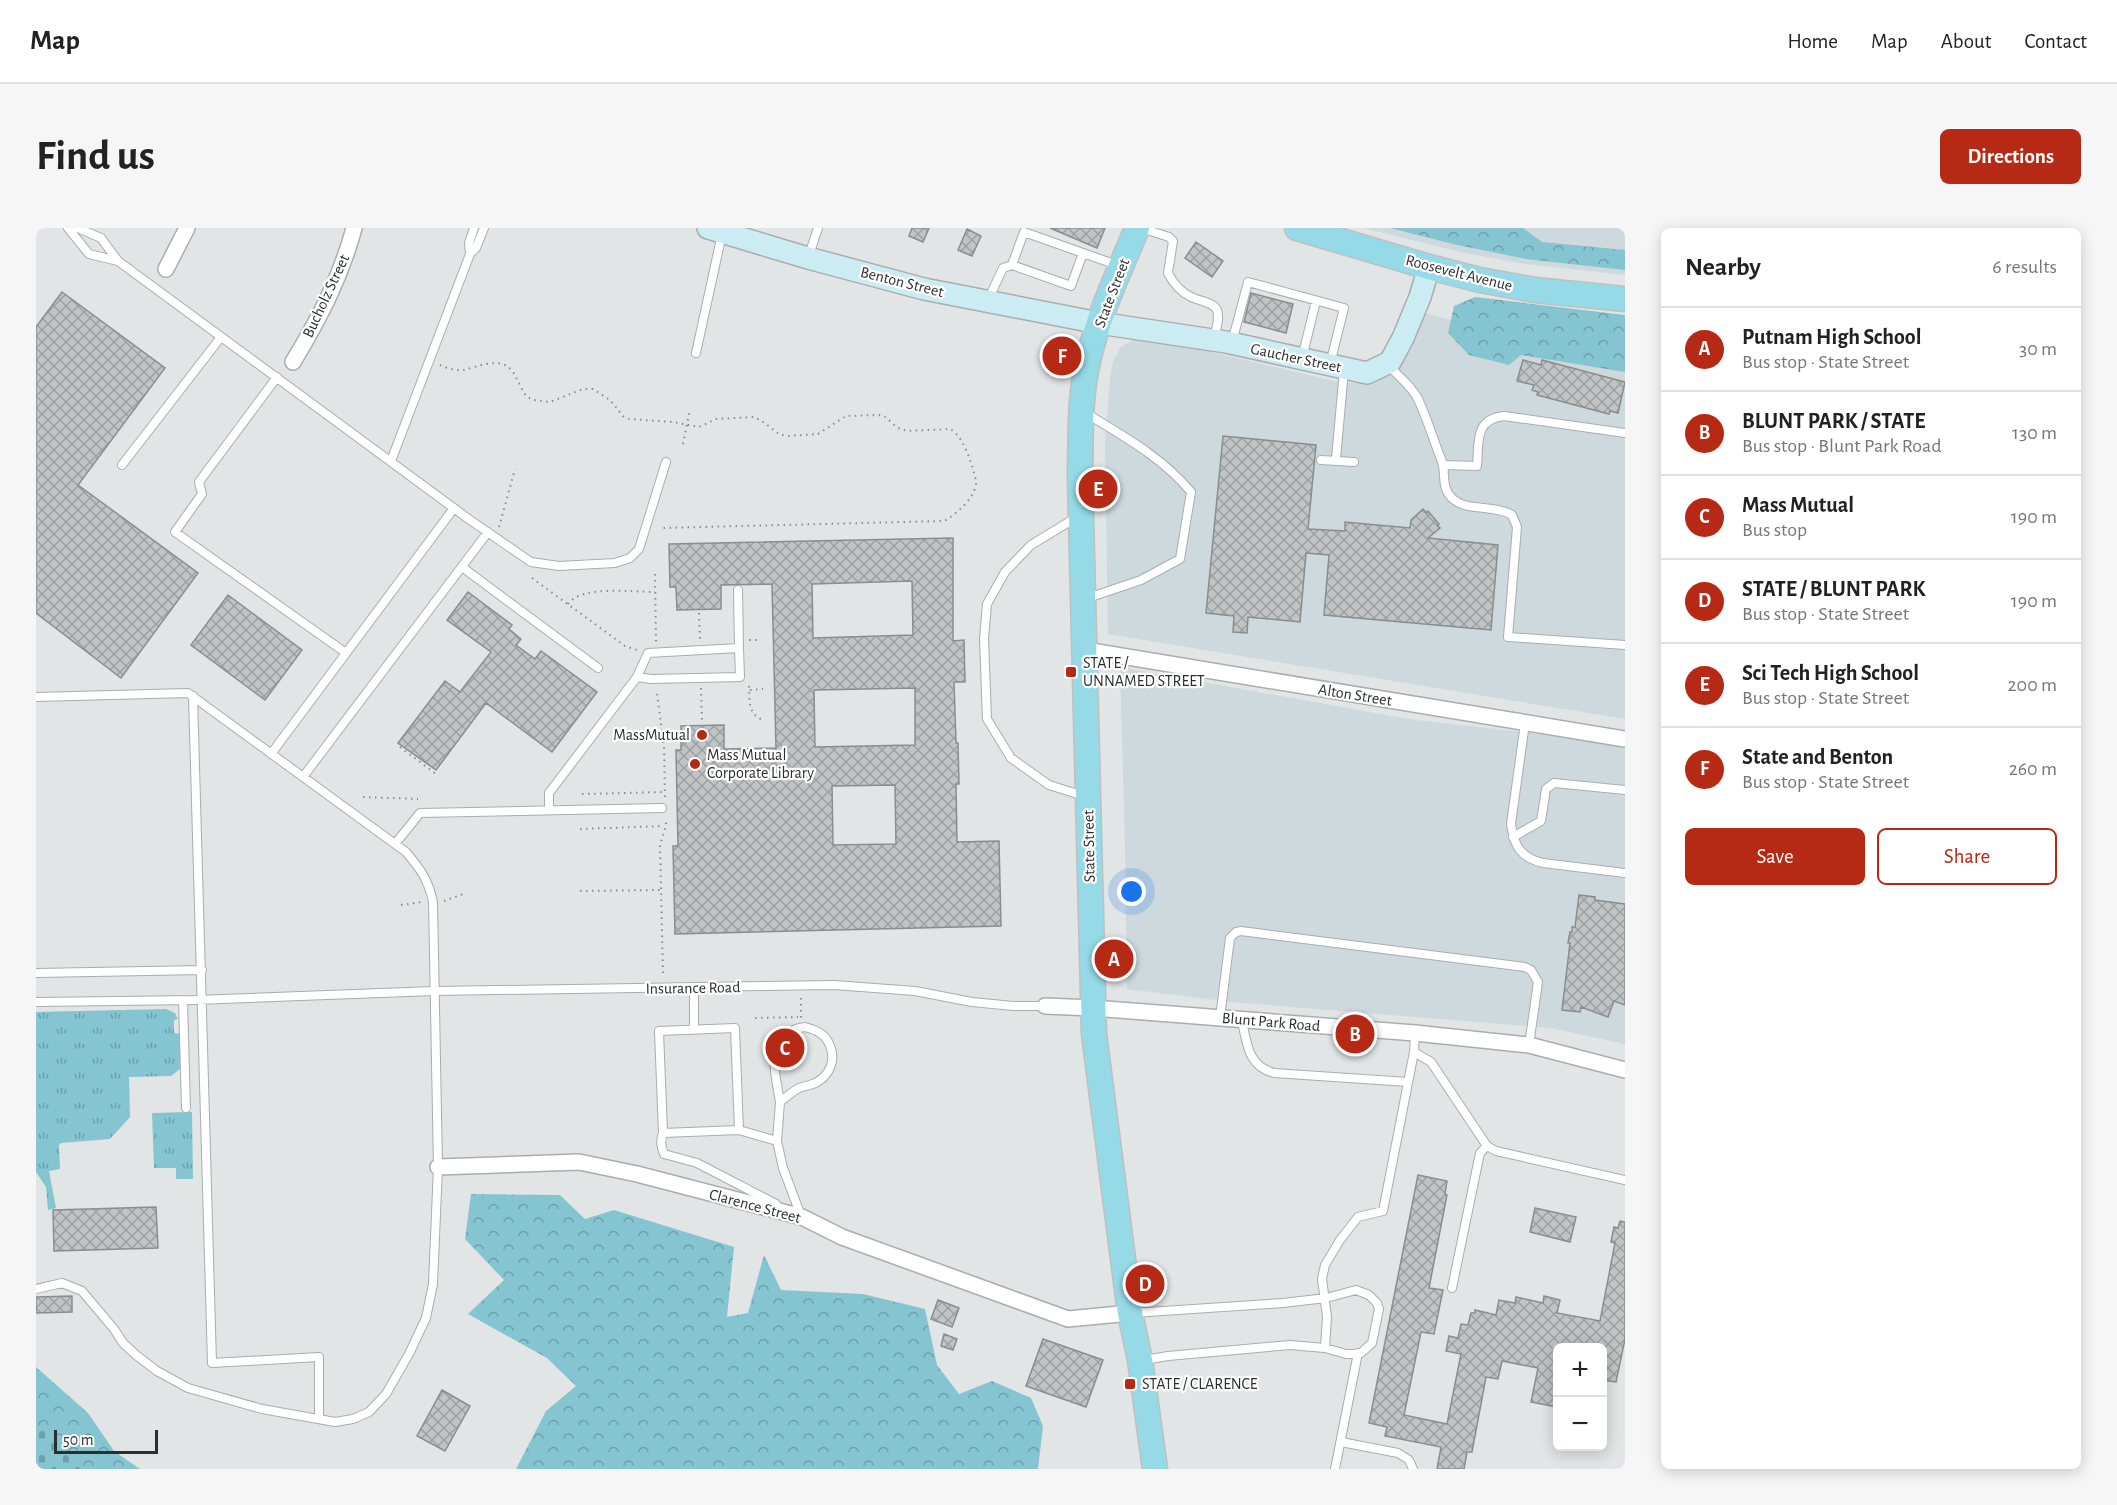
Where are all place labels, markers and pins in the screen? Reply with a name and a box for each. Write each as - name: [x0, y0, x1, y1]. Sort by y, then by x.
- pin: F: [1042, 334, 1082, 378]
- pin: E: [1078, 466, 1118, 512]
- place label: STATE / UNNAMED STREET: [1083, 655, 1205, 689]
- marker: STATE / UNNAMED STREET: [1064, 665, 1078, 679]
- place label: MassMutual: [613, 727, 690, 743]
- marker: MassMutual: [695, 728, 709, 742]
- place label: Mass Mutual Corporate Library: [707, 747, 814, 782]
- marker: Mass Mutual Corporate Library: [688, 757, 702, 771]
- pin: A: [1094, 936, 1134, 982]
- pin: B: [1336, 1012, 1374, 1056]
- pin: C: [766, 1026, 804, 1070]
- pin: D: [1126, 1262, 1164, 1306]
- place label: STATE / CLARENCE: [1142, 1376, 1258, 1392]
- marker: STATE / CLARENCE: [1123, 1377, 1137, 1391]

